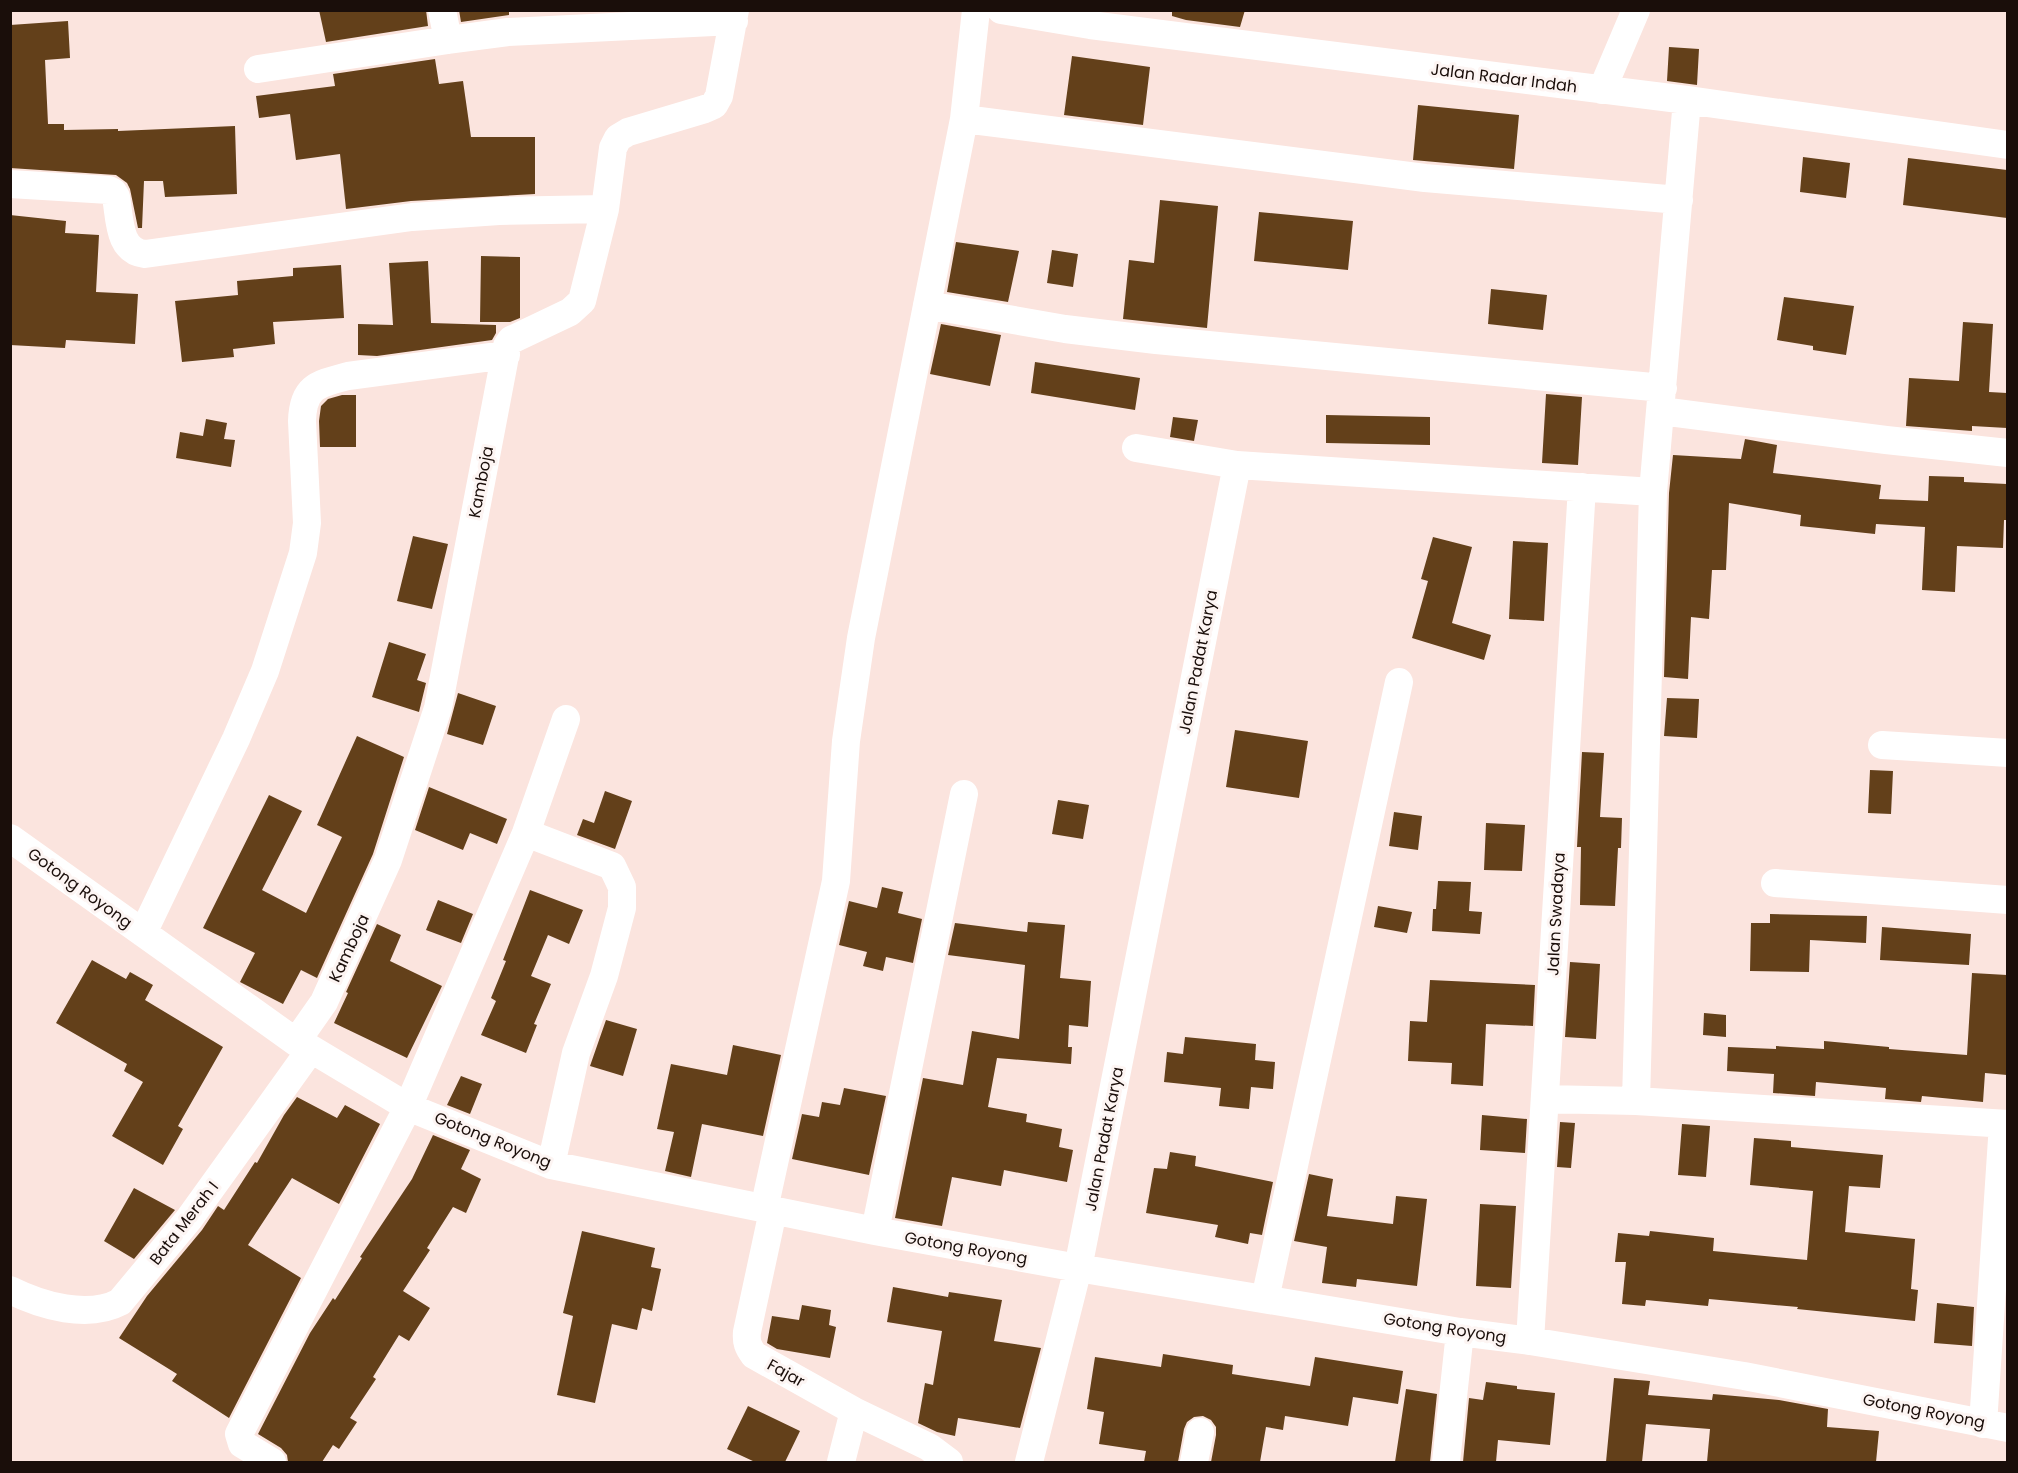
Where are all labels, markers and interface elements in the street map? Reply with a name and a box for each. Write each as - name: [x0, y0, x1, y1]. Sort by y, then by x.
- street label: Jalan Radar Indah: [1430, 58, 1578, 98]
- street label: Kamboja: [463, 444, 499, 520]
- street label: Jalan Padat Karya: [1173, 588, 1223, 736]
- street label: Gotong Royong: [23, 842, 137, 934]
- street label: Jalan Swadaya: [1541, 852, 1571, 976]
- street label: Kamboja: [323, 910, 375, 986]
- street label: Jalan Padat Karya: [1079, 1065, 1129, 1213]
- street label: Gotong Royong: [431, 1106, 555, 1174]
- street label: Bata Merah I: [144, 1176, 224, 1270]
- street label: Gotong Royong: [903, 1226, 1029, 1270]
- street label: Gotong Royong: [1382, 1307, 1508, 1349]
- street label: Fajar: [763, 1353, 809, 1393]
- street label: Gotong Royong: [1861, 1388, 1987, 1434]

